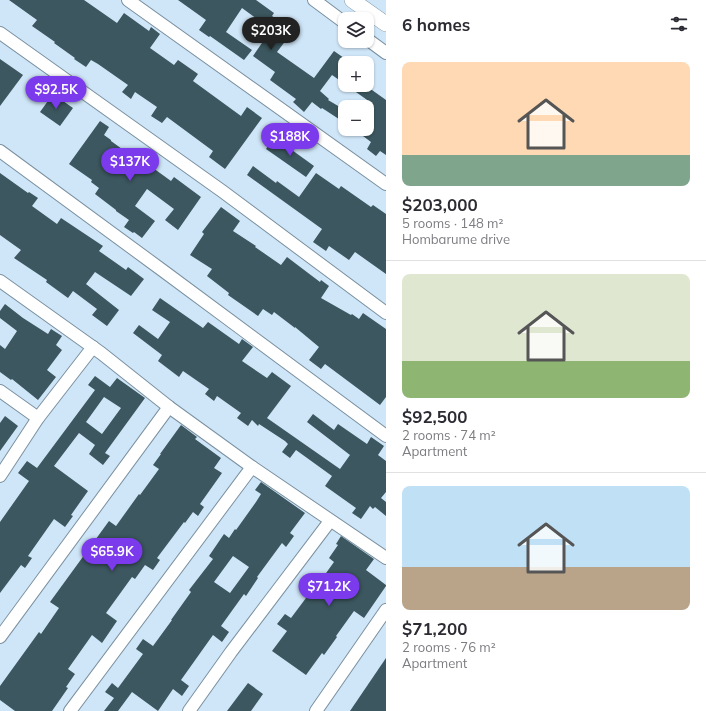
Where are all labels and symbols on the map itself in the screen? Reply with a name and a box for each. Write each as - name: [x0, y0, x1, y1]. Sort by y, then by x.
- pin: $203K: [243, 17, 299, 51]
- pin: $92.5K: [23, 76, 89, 110]
- pin: $188K: [262, 123, 318, 157]
- pin: $137K: [102, 148, 158, 182]
- pin: $65.9K: [79, 538, 145, 572]
- pin: $71.2K: [296, 573, 362, 607]

